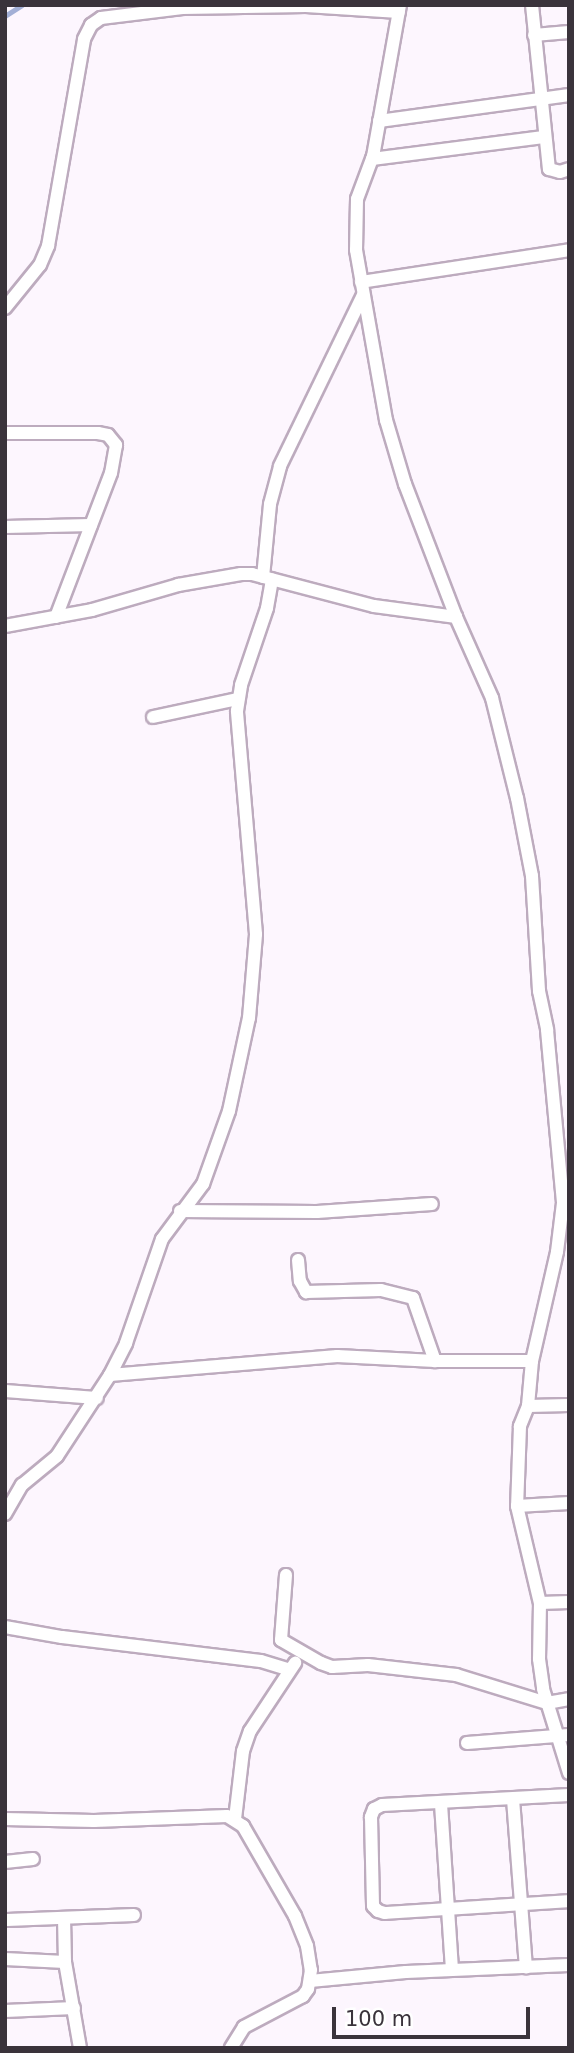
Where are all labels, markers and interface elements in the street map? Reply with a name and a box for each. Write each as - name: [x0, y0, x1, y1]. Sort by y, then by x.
- scale bar: [336, 1994, 534, 2038]
- text: 100 m: [345, 2007, 412, 2031]

